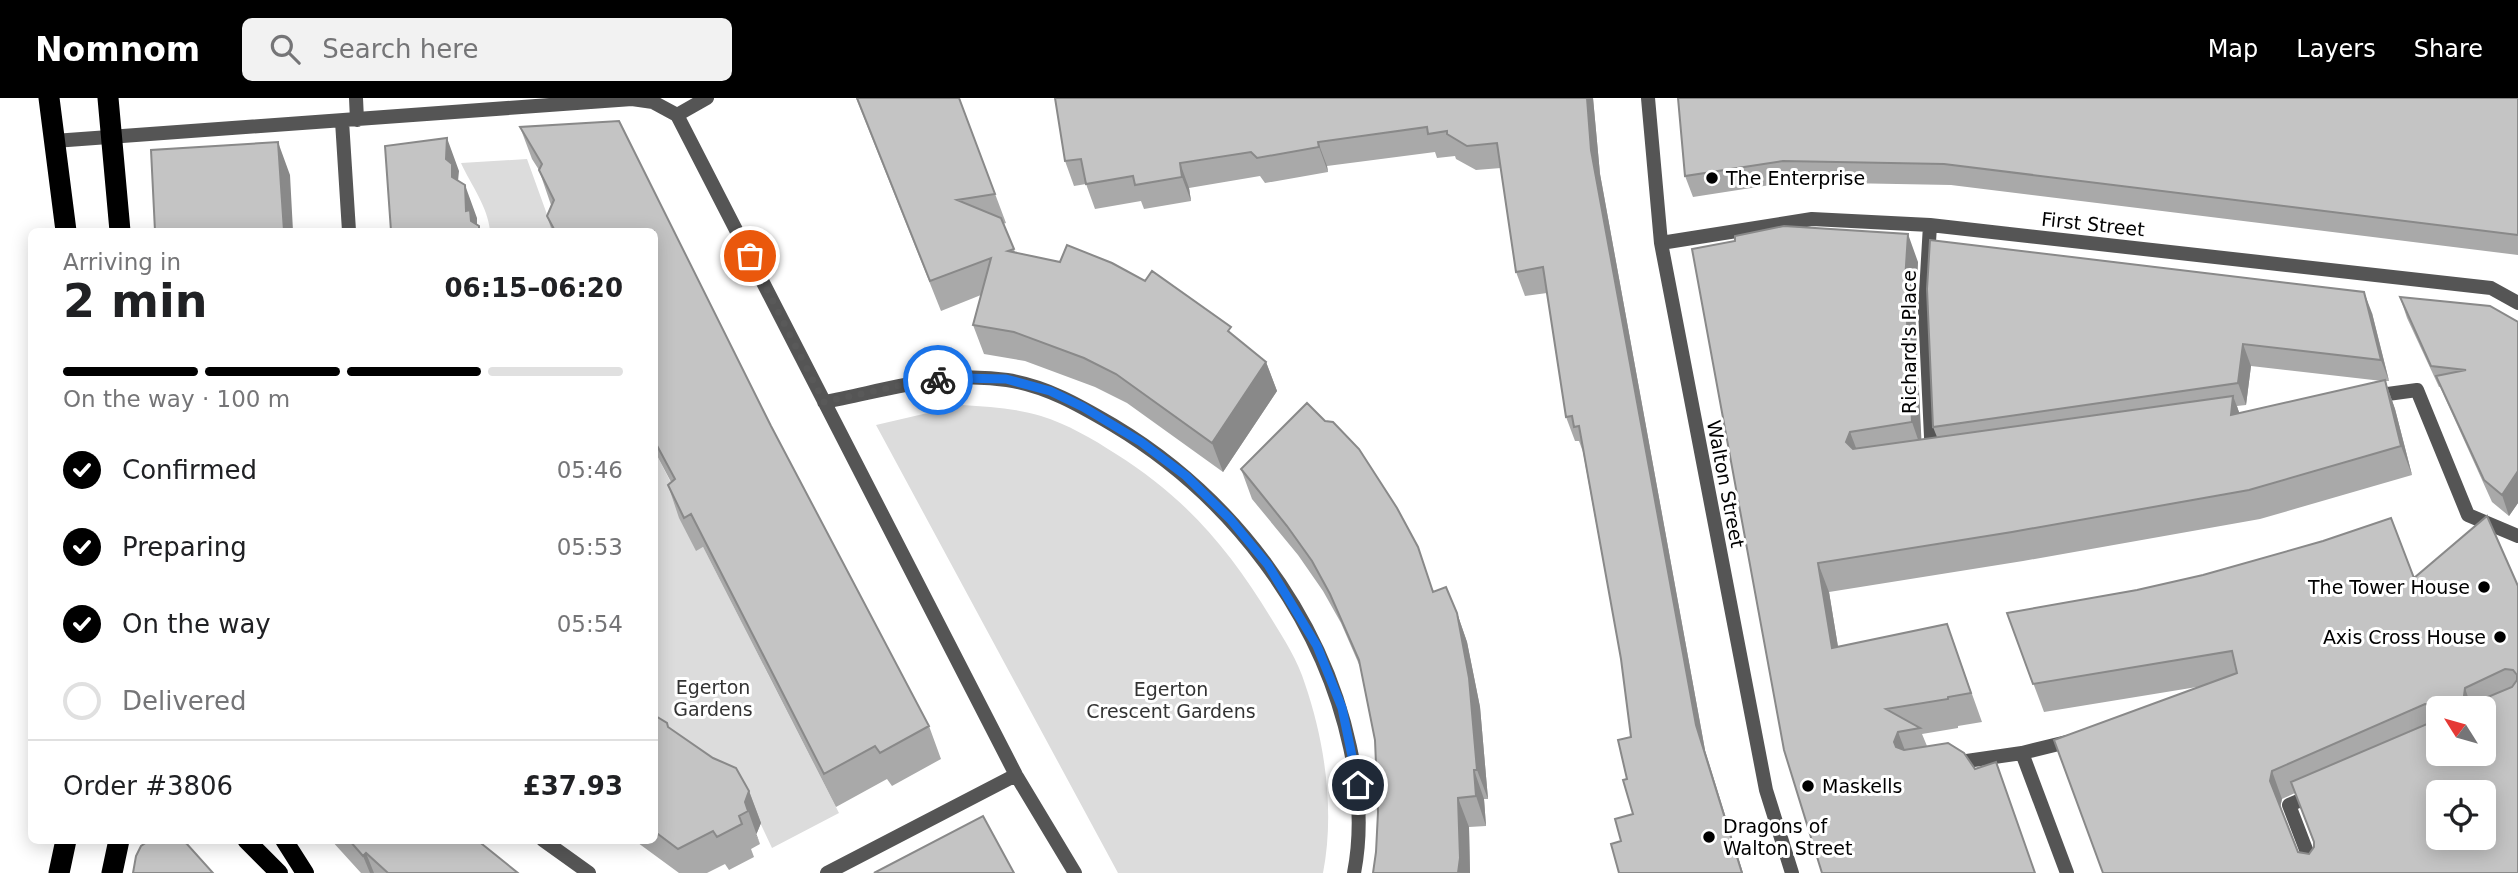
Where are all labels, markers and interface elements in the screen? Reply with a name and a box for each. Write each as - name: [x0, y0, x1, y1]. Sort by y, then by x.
- search box: [242, 18, 732, 81]
- text: Nomnom: [35, 30, 200, 69]
- icon: search: [266, 30, 304, 68]
- text: Search here: [322, 34, 478, 64]
- text: Map: [2208, 35, 2258, 63]
- text: Layers: [2296, 35, 2376, 63]
- text: Share: [2414, 35, 2483, 63]
- place label: The Enterprise: [1725, 167, 1865, 189]
- marker: The Enterprise: [1704, 170, 1720, 186]
- street label: First Street: [2040, 208, 2146, 240]
- pin: [720, 226, 780, 286]
- icon: bag: [731, 237, 769, 275]
- text: Arriving in: [63, 249, 181, 275]
- street label: Richard's Place: [1898, 270, 1920, 414]
- text: 06:15–06:20: [444, 273, 623, 303]
- text: 2 min: [63, 274, 207, 328]
- courier: [903, 345, 973, 415]
- icon: bike: [919, 361, 957, 399]
- text: On the way · 100 m: [63, 386, 290, 412]
- street label: Walton Street: [1703, 418, 1749, 550]
- icon: check: [63, 451, 101, 489]
- text: Confirmed: [122, 455, 257, 485]
- text: 05:46: [557, 457, 623, 483]
- icon: check: [63, 528, 101, 566]
- text: Preparing: [122, 532, 247, 562]
- text: 05:53: [557, 534, 623, 560]
- place label: The Tower House: [2307, 576, 2470, 598]
- marker: The Tower House: [2476, 579, 2492, 595]
- icon: check: [63, 605, 101, 643]
- text: On the way: [122, 609, 271, 639]
- text: 05:54: [557, 611, 623, 637]
- place label: Axis Cross House: [2323, 626, 2486, 648]
- marker: Axis Cross House: [2492, 629, 2508, 645]
- park label: Egerton Gardens: [673, 676, 753, 720]
- park label: Egerton Crescent Gardens: [1086, 678, 1256, 722]
- text: Delivered: [122, 686, 246, 716]
- north arrow: [2426, 696, 2496, 766]
- map controls: [2426, 696, 2496, 850]
- pin: [1328, 755, 1388, 815]
- icon: home: [1339, 766, 1377, 804]
- text: Order #3806: [63, 771, 233, 801]
- text: £37.93: [523, 771, 623, 801]
- place label: Maskells: [1822, 775, 1902, 797]
- marker: Maskells: [1800, 778, 1816, 794]
- button: locate: [2426, 780, 2496, 850]
- place label: Dragons of Walton Street: [1723, 815, 1852, 859]
- marker: Dragons of Walton Street: [1701, 829, 1717, 845]

